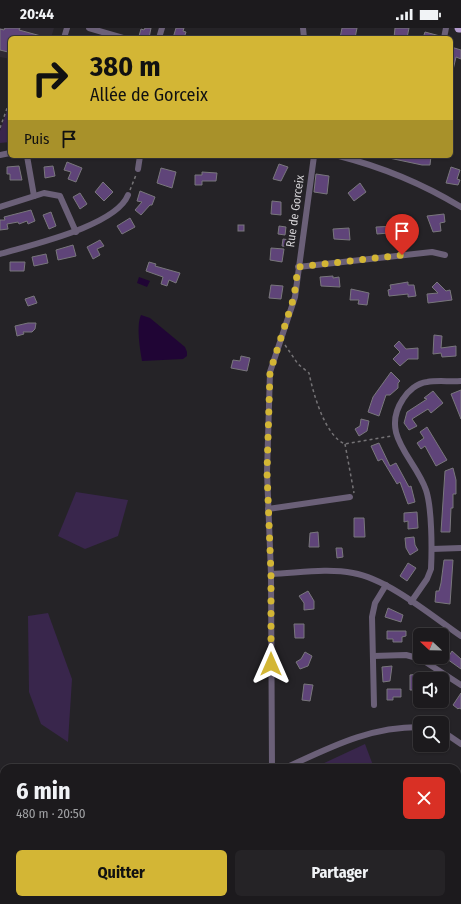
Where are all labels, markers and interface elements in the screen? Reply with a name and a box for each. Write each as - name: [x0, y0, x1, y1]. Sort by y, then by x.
- text: 20:44: [20, 5, 54, 23]
- text: 380 m: [90, 50, 161, 83]
- icon: right: [24, 52, 76, 104]
- text: Allée de Gorceix: [90, 84, 208, 106]
- icon: arrive: [58, 128, 80, 150]
- text: Puis: [24, 130, 50, 148]
- street label: Rue de Gorceix: [283, 173, 307, 248]
- pin: [385, 214, 419, 255]
- icon: arrive: [391, 220, 413, 242]
- north arrow: [413, 628, 449, 664]
- map controls: [413, 628, 449, 752]
- position arrow: [250, 643, 292, 685]
- button: sound: [413, 672, 449, 708]
- button: search: [413, 716, 449, 752]
- text: 6 min: [16, 777, 71, 805]
- button: close: [403, 777, 445, 819]
- text: 480 m · 20:50: [16, 806, 86, 821]
- button: Quitter: [16, 850, 227, 896]
- button: Partager: [235, 850, 445, 896]

